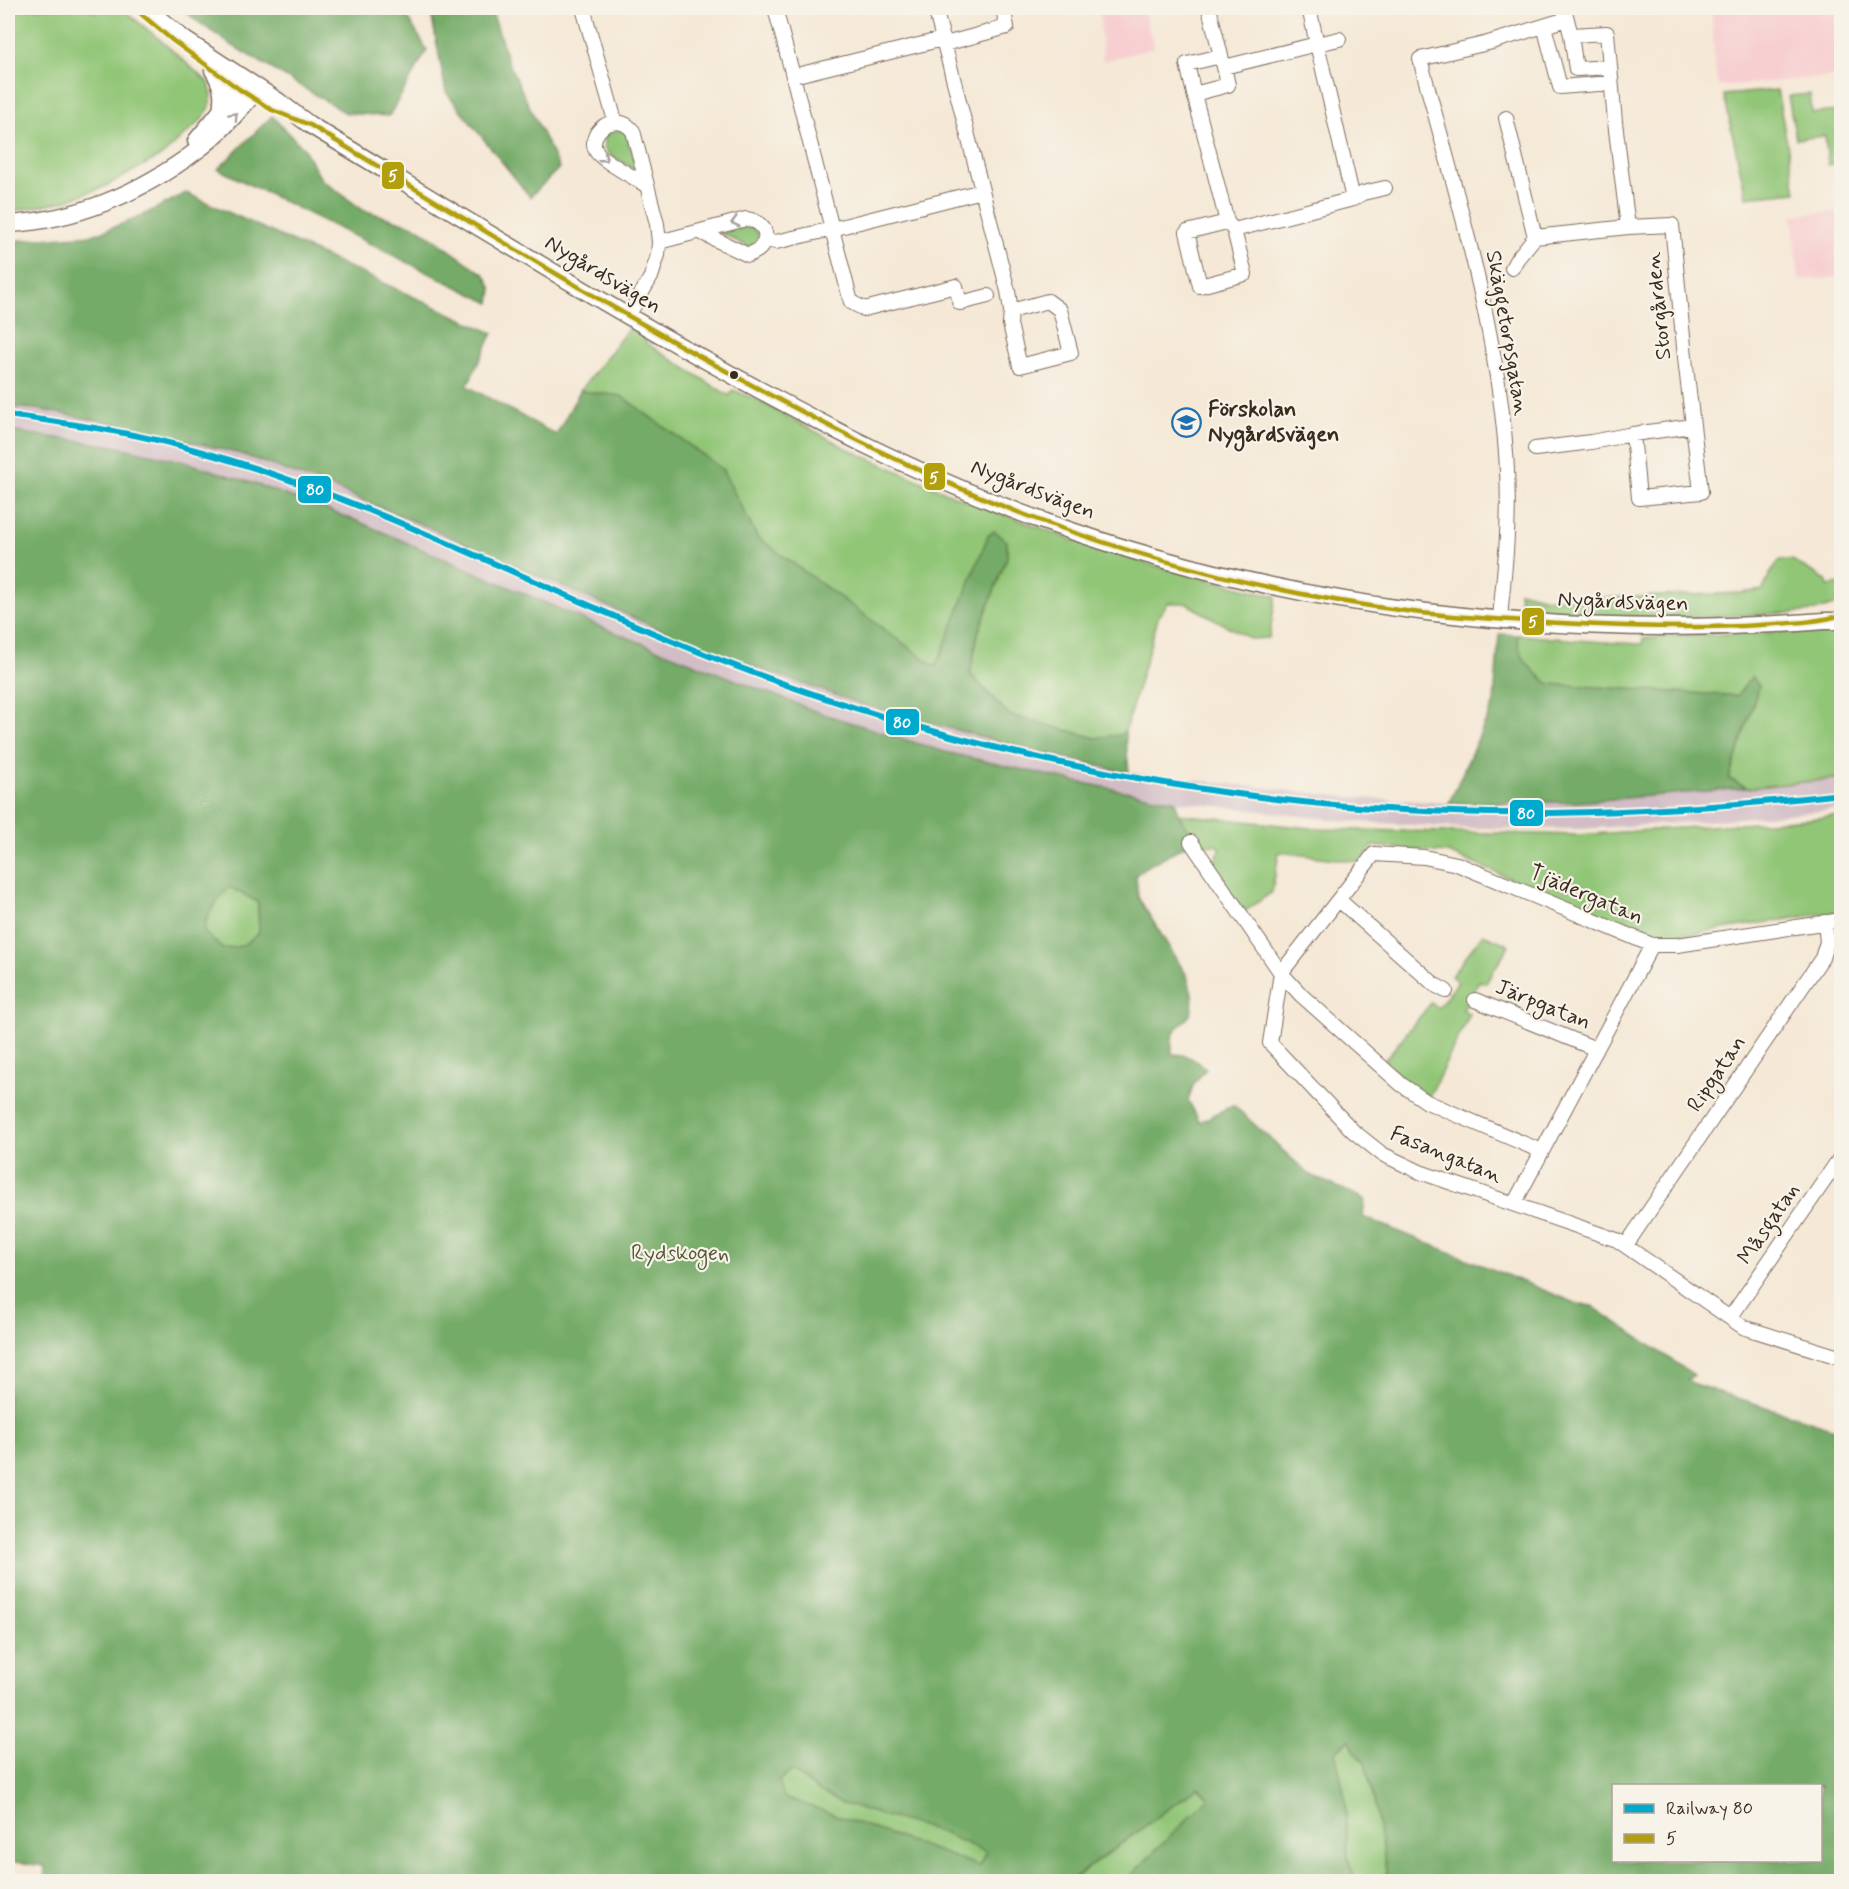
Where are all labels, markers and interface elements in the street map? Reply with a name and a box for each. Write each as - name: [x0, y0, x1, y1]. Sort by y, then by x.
- one-way arrow: [226, 112, 237, 123]
- one-way arrow: [597, 150, 608, 161]
- line badge: 5: [381, 161, 405, 190]
- text: 5: [388, 166, 398, 187]
- one-way arrow: [731, 215, 741, 227]
- street label: Nygårdsvägen: [538, 229, 667, 323]
- street label: Skäggetorpsgatan: [1476, 248, 1535, 418]
- street label: Storgården: [1639, 251, 1680, 361]
- unlabelled marker: [728, 369, 740, 381]
- place label: Förskolan Nygårdsvägen: [1208, 396, 1339, 452]
- school or university icon: Förskolan Nygårdsvägen: [1171, 407, 1203, 439]
- street label: Nygårdsvägen: [966, 453, 1099, 529]
- line badge: 5: [923, 462, 946, 491]
- text: 5: [929, 468, 939, 489]
- line badge: 80: [297, 475, 332, 504]
- text: 80: [306, 480, 324, 501]
- street label: Nygårdsvägen: [1557, 586, 1689, 621]
- line badge: 5: [1521, 607, 1545, 636]
- text: 5: [1528, 612, 1538, 633]
- line badge: 80: [885, 708, 920, 736]
- text: 80: [893, 713, 911, 734]
- line badge: 80: [1509, 799, 1544, 827]
- text: 80: [1517, 804, 1535, 825]
- street label: Tjädergatan: [1523, 858, 1647, 934]
- street label: Järpgatan: [1490, 973, 1595, 1040]
- street label: Ripgatan: [1681, 1030, 1755, 1119]
- street label: Fasangatan: [1386, 1120, 1506, 1191]
- street label: Måsgatan: [1731, 1178, 1809, 1272]
- park label: Rydskogen: [631, 1240, 729, 1271]
- legend: [1612, 1784, 1822, 1862]
- text: Railway 80: [1666, 1797, 1753, 1821]
- text: 5: [1666, 1827, 1677, 1851]

